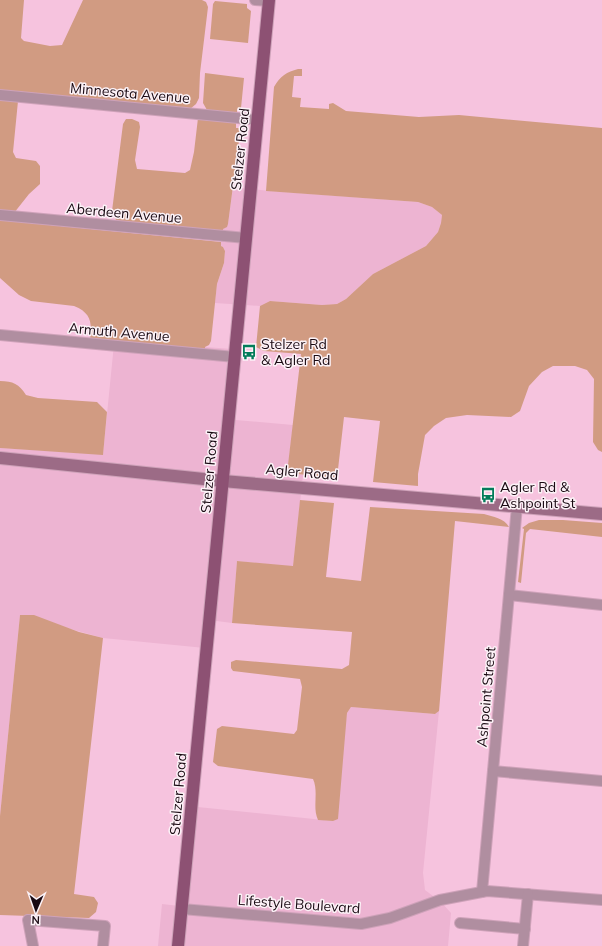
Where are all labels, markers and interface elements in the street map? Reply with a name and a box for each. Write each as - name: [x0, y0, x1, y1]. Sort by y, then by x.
- street label: Minnesota Avenue: [69, 79, 191, 107]
- street label: Stelzer Road: [227, 107, 253, 191]
- street label: Aberdeen Avenue: [66, 199, 182, 227]
- street label: Armuth Avenue: [68, 319, 170, 345]
- place label: Stelzer Rd & Agler Rd: [261, 335, 330, 369]
- bus stop icon: Stelzer Rd & Agler Rd: [240, 343, 258, 361]
- street label: Stelzer Road: [196, 430, 222, 514]
- street label: Agler Road: [265, 460, 339, 484]
- place label: Agler Rd & Ashpoint St: [500, 478, 576, 512]
- bus stop icon: Agler Rd & Ashpoint St: [479, 486, 497, 504]
- street label: Ashpoint Street: [473, 646, 499, 748]
- street label: Stelzer Road: [165, 752, 191, 836]
- north arrow: [16, 890, 56, 930]
- street label: Lifestyle Boulevard: [237, 891, 361, 917]
- text: N: [31, 913, 40, 927]

